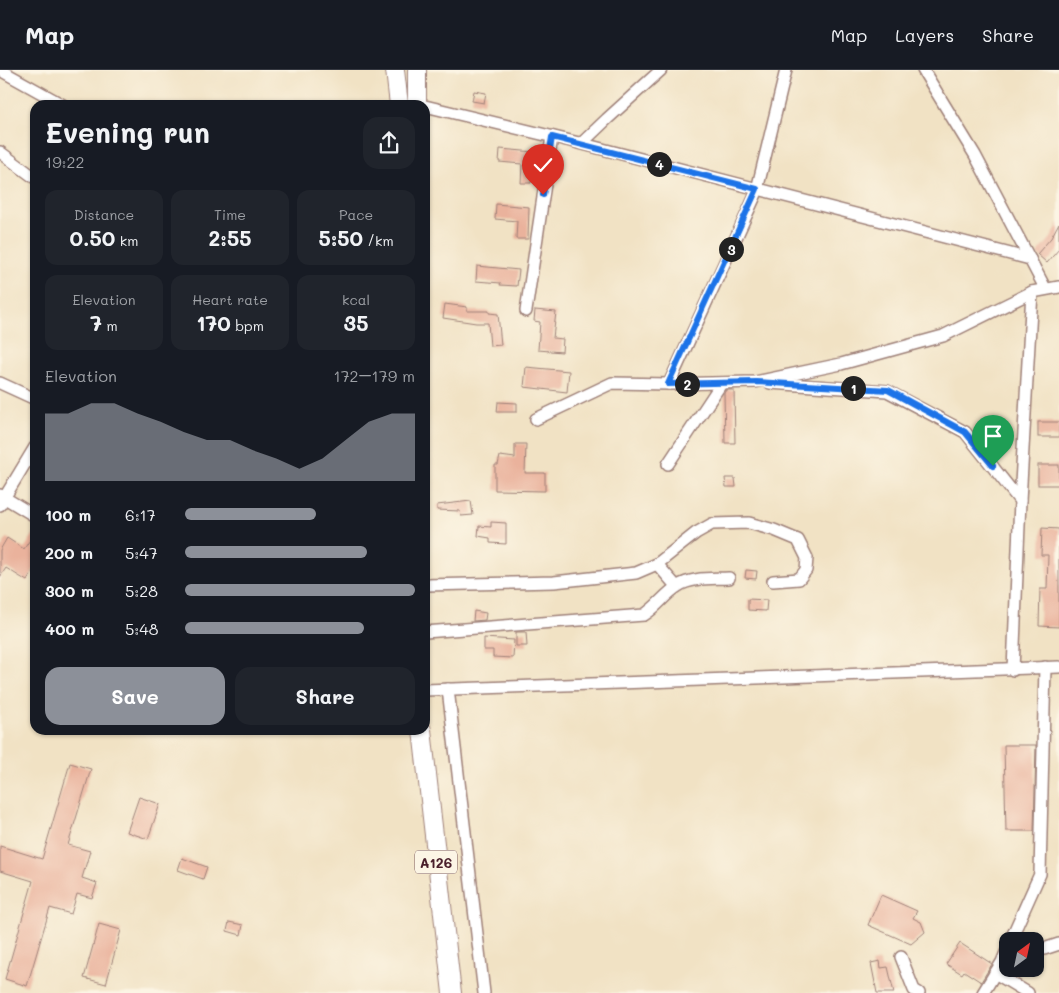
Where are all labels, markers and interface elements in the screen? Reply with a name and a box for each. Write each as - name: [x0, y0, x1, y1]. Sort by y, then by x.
- text: Map: [25, 19, 74, 50]
- text: Map: [831, 23, 867, 47]
- text: Layers: [895, 23, 954, 47]
- text: Share: [982, 23, 1034, 47]
- text: Evening run: [45, 114, 210, 150]
- button: share: [363, 117, 415, 169]
- pin: [522, 144, 564, 195]
- text: 19:22: [45, 151, 84, 172]
- icon: check: [529, 151, 557, 179]
- pin: 4: [646, 152, 672, 176]
- text: 4: [655, 155, 664, 174]
- text: Distance: [74, 205, 134, 224]
- text: Time: [214, 205, 246, 224]
- text: Pace: [339, 205, 373, 224]
- text: 0.50: [70, 224, 115, 251]
- text: 2:55: [209, 224, 251, 251]
- text: 5:50: [318, 224, 363, 251]
- text: km: [115, 231, 138, 250]
- text: /km: [363, 231, 394, 250]
- pin: 3: [718, 236, 744, 262]
- text: 3: [727, 240, 736, 259]
- text: Elevation: [73, 290, 135, 309]
- text: Heart rate: [192, 290, 268, 309]
- text: kcal: [342, 290, 370, 309]
- text: 7: [90, 309, 102, 336]
- text: 170: [196, 309, 231, 336]
- text: 35: [344, 309, 368, 336]
- text: m: [102, 316, 118, 335]
- text: bpm: [231, 316, 264, 335]
- text: Elevation: [45, 365, 117, 386]
- text: 172–179 m: [334, 365, 415, 386]
- pin: 2: [674, 372, 700, 396]
- text: 2: [684, 375, 691, 394]
- pin: 1: [840, 376, 866, 400]
- text: 1: [850, 379, 857, 398]
- pin: [972, 415, 1014, 466]
- icon: arrive: [979, 422, 1007, 450]
- text: 100 m: [45, 504, 91, 525]
- text: 6:17: [125, 504, 156, 525]
- text: 200 m: [45, 542, 93, 563]
- text: 5:47: [125, 542, 158, 563]
- text: 300 m: [45, 580, 94, 601]
- text: 5:28: [125, 580, 158, 601]
- text: 400 m: [45, 618, 94, 639]
- text: 5:48: [125, 618, 158, 639]
- button: Save: [45, 667, 225, 725]
- button: Share: [235, 667, 415, 725]
- road number: A126: [415, 850, 457, 874]
- north arrow: [999, 932, 1044, 978]
- map controls: [999, 932, 1044, 977]

